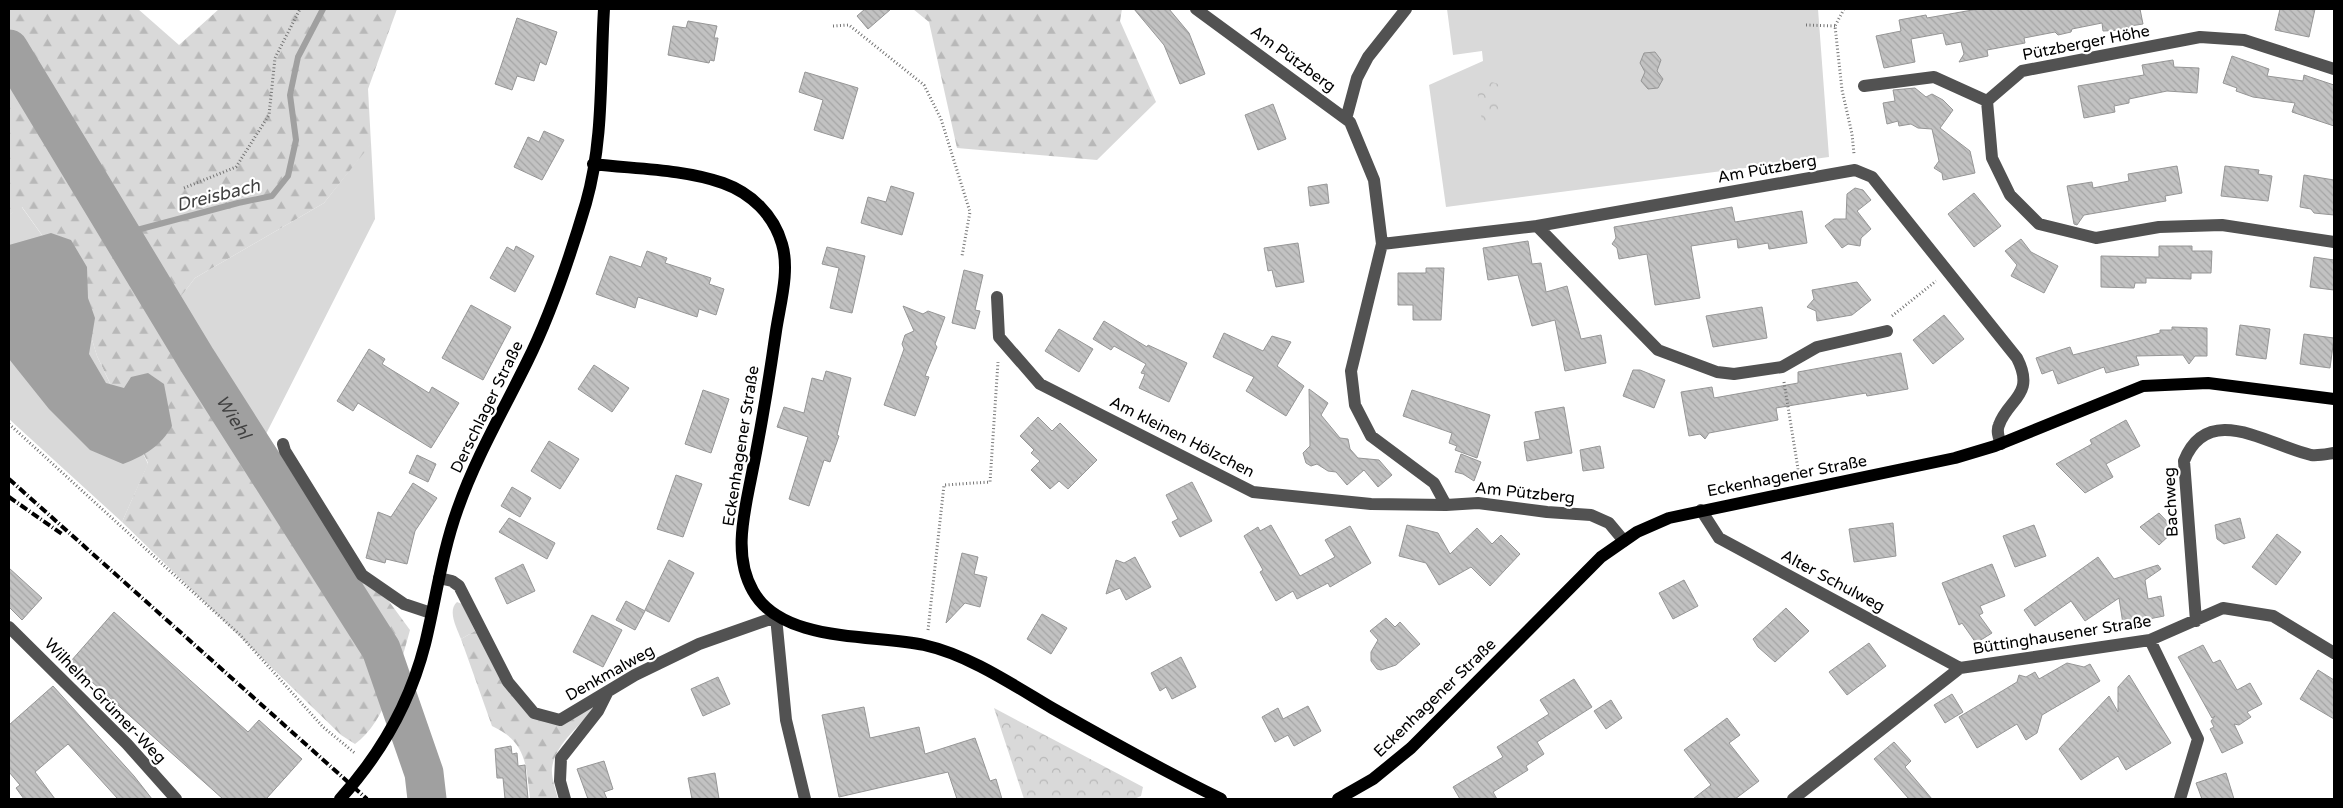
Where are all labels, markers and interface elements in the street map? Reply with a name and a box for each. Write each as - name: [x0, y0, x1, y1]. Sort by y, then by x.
- street label: Am Pützberg: [1247, 21, 1339, 97]
- street label: Pützberger Höhe: [2021, 21, 2151, 65]
- street label: Am Pützberg: [1716, 150, 1818, 188]
- water label: Dreisbach: [174, 174, 263, 216]
- street label: Derschlager Straße: [446, 338, 528, 476]
- street label: Eckenhagener Straße: [718, 364, 764, 528]
- water label: Wiehl: [211, 391, 257, 445]
- street label: Am kleinen Hölzchen: [1106, 392, 1258, 482]
- street label: Eckenhagener Straße: [1705, 451, 1869, 501]
- street label: Bachweg: [2159, 467, 2183, 537]
- street label: Am Pützberg: [1474, 478, 1576, 508]
- street label: Alter Schulweg: [1778, 545, 1888, 617]
- street label: Büttinghausener Straße: [1971, 611, 2153, 659]
- street label: Wilhelm-Grümer-Weg: [40, 634, 170, 768]
- street label: Eckenhagener Straße: [1370, 634, 1500, 762]
- street label: Denkmalweg: [562, 640, 658, 706]

